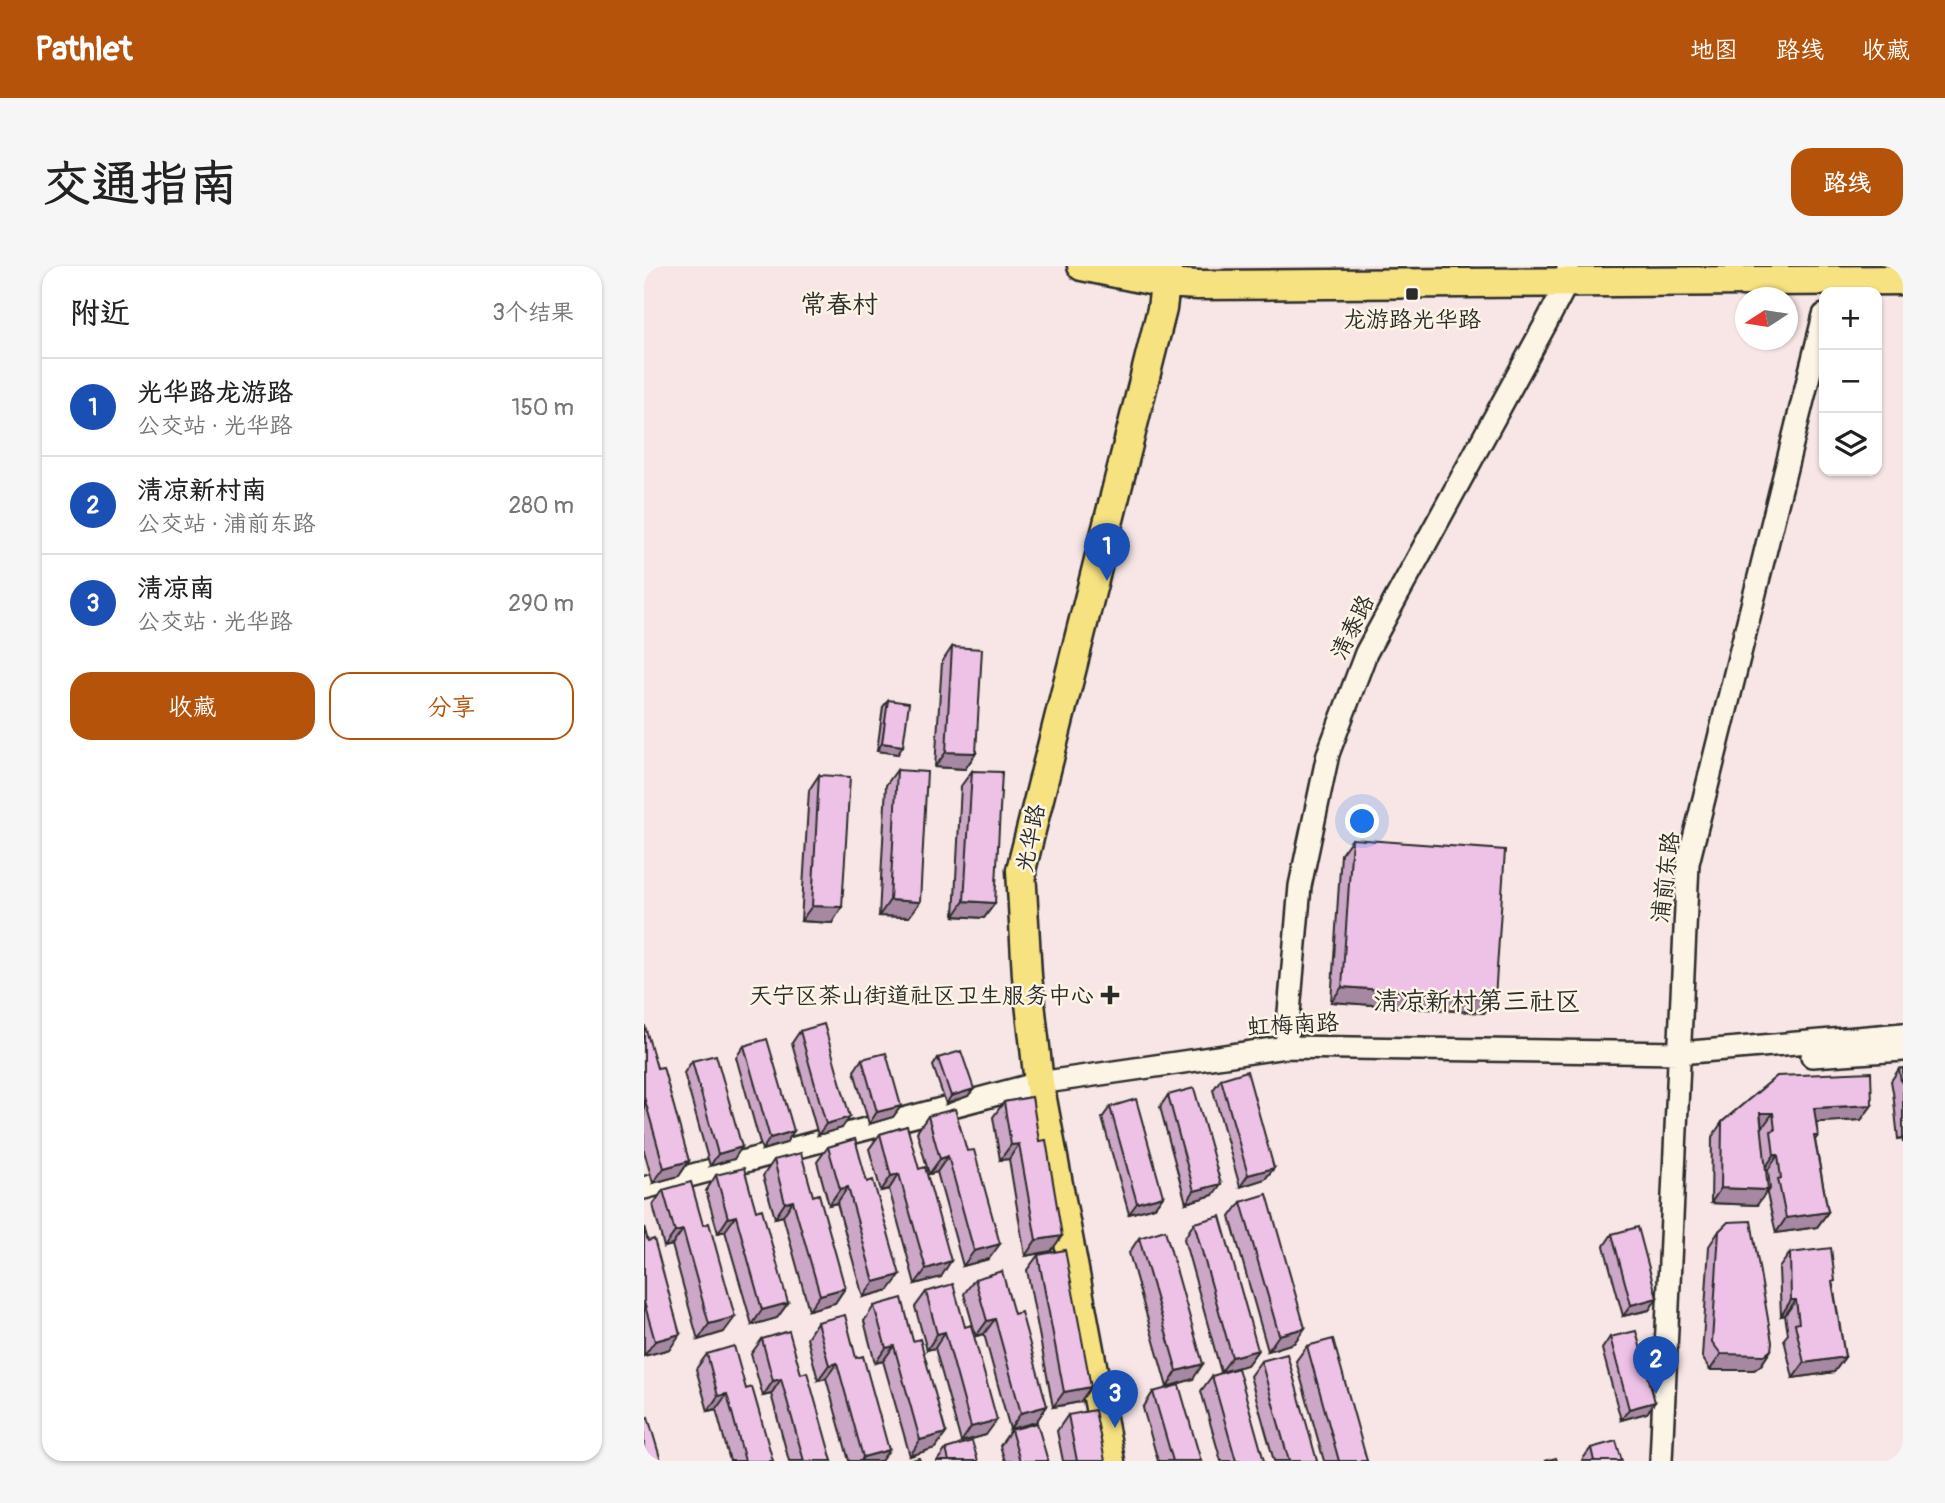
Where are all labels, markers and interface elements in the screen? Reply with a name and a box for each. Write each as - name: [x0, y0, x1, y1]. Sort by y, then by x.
- text: Pathlet: [35, 29, 132, 70]
- text: 地图: [1690, 36, 1738, 65]
- text: 路线: [1776, 36, 1824, 65]
- text: 收藏: [1862, 36, 1910, 65]
- button: 路线: [1791, 148, 1903, 216]
- text: 交通指南: [42, 154, 238, 215]
- marker: 龙游路光华路: [1404, 286, 1420, 302]
- north arrow: [1735, 287, 1798, 350]
- map controls: [1819, 287, 1882, 476]
- button: +: [1819, 287, 1882, 350]
- district label: 常春村: [800, 289, 878, 321]
- text: 附近: [70, 295, 130, 332]
- text: 3个结果: [492, 298, 574, 327]
- place label: 龙游路光华路: [1343, 305, 1481, 334]
- button: −: [1819, 350, 1882, 413]
- text: 光华路龙游路: [137, 377, 293, 409]
- text: 1: [89, 393, 98, 422]
- text: 150 m: [511, 393, 574, 422]
- text: 公交站 · 光华路: [137, 411, 292, 440]
- button: layers: [1819, 413, 1882, 476]
- text: 清凉新村南: [137, 475, 267, 507]
- text: 2: [87, 491, 99, 520]
- text: 280 m: [508, 491, 574, 520]
- text: 公交站 · 浦前东路: [137, 509, 315, 538]
- pin: 1: [1084, 523, 1130, 581]
- text: 清凉南: [137, 573, 215, 605]
- text: 3: [87, 589, 99, 618]
- text: 290 m: [508, 589, 574, 618]
- street label: 清泰路: [1324, 590, 1381, 665]
- text: 公交站 · 光华路: [137, 607, 292, 636]
- button: 收藏: [70, 672, 315, 740]
- button: 分享: [329, 672, 574, 740]
- street label: 光华路: [1010, 801, 1051, 875]
- your location: [1345, 804, 1379, 838]
- street label: 浦前东路: [1645, 830, 1685, 924]
- place label: 天宁区茶山街道社区卫生服务中心: [749, 981, 1094, 1010]
- marker: 天宁区茶山街道社区卫生服务中心: [1100, 985, 1120, 1005]
- district label: 清凉新村第三社区: [1373, 986, 1581, 1018]
- street label: 虹梅南路: [1246, 1008, 1340, 1041]
- pin: 2: [1633, 1336, 1679, 1394]
- pin: 3: [1092, 1370, 1138, 1428]

